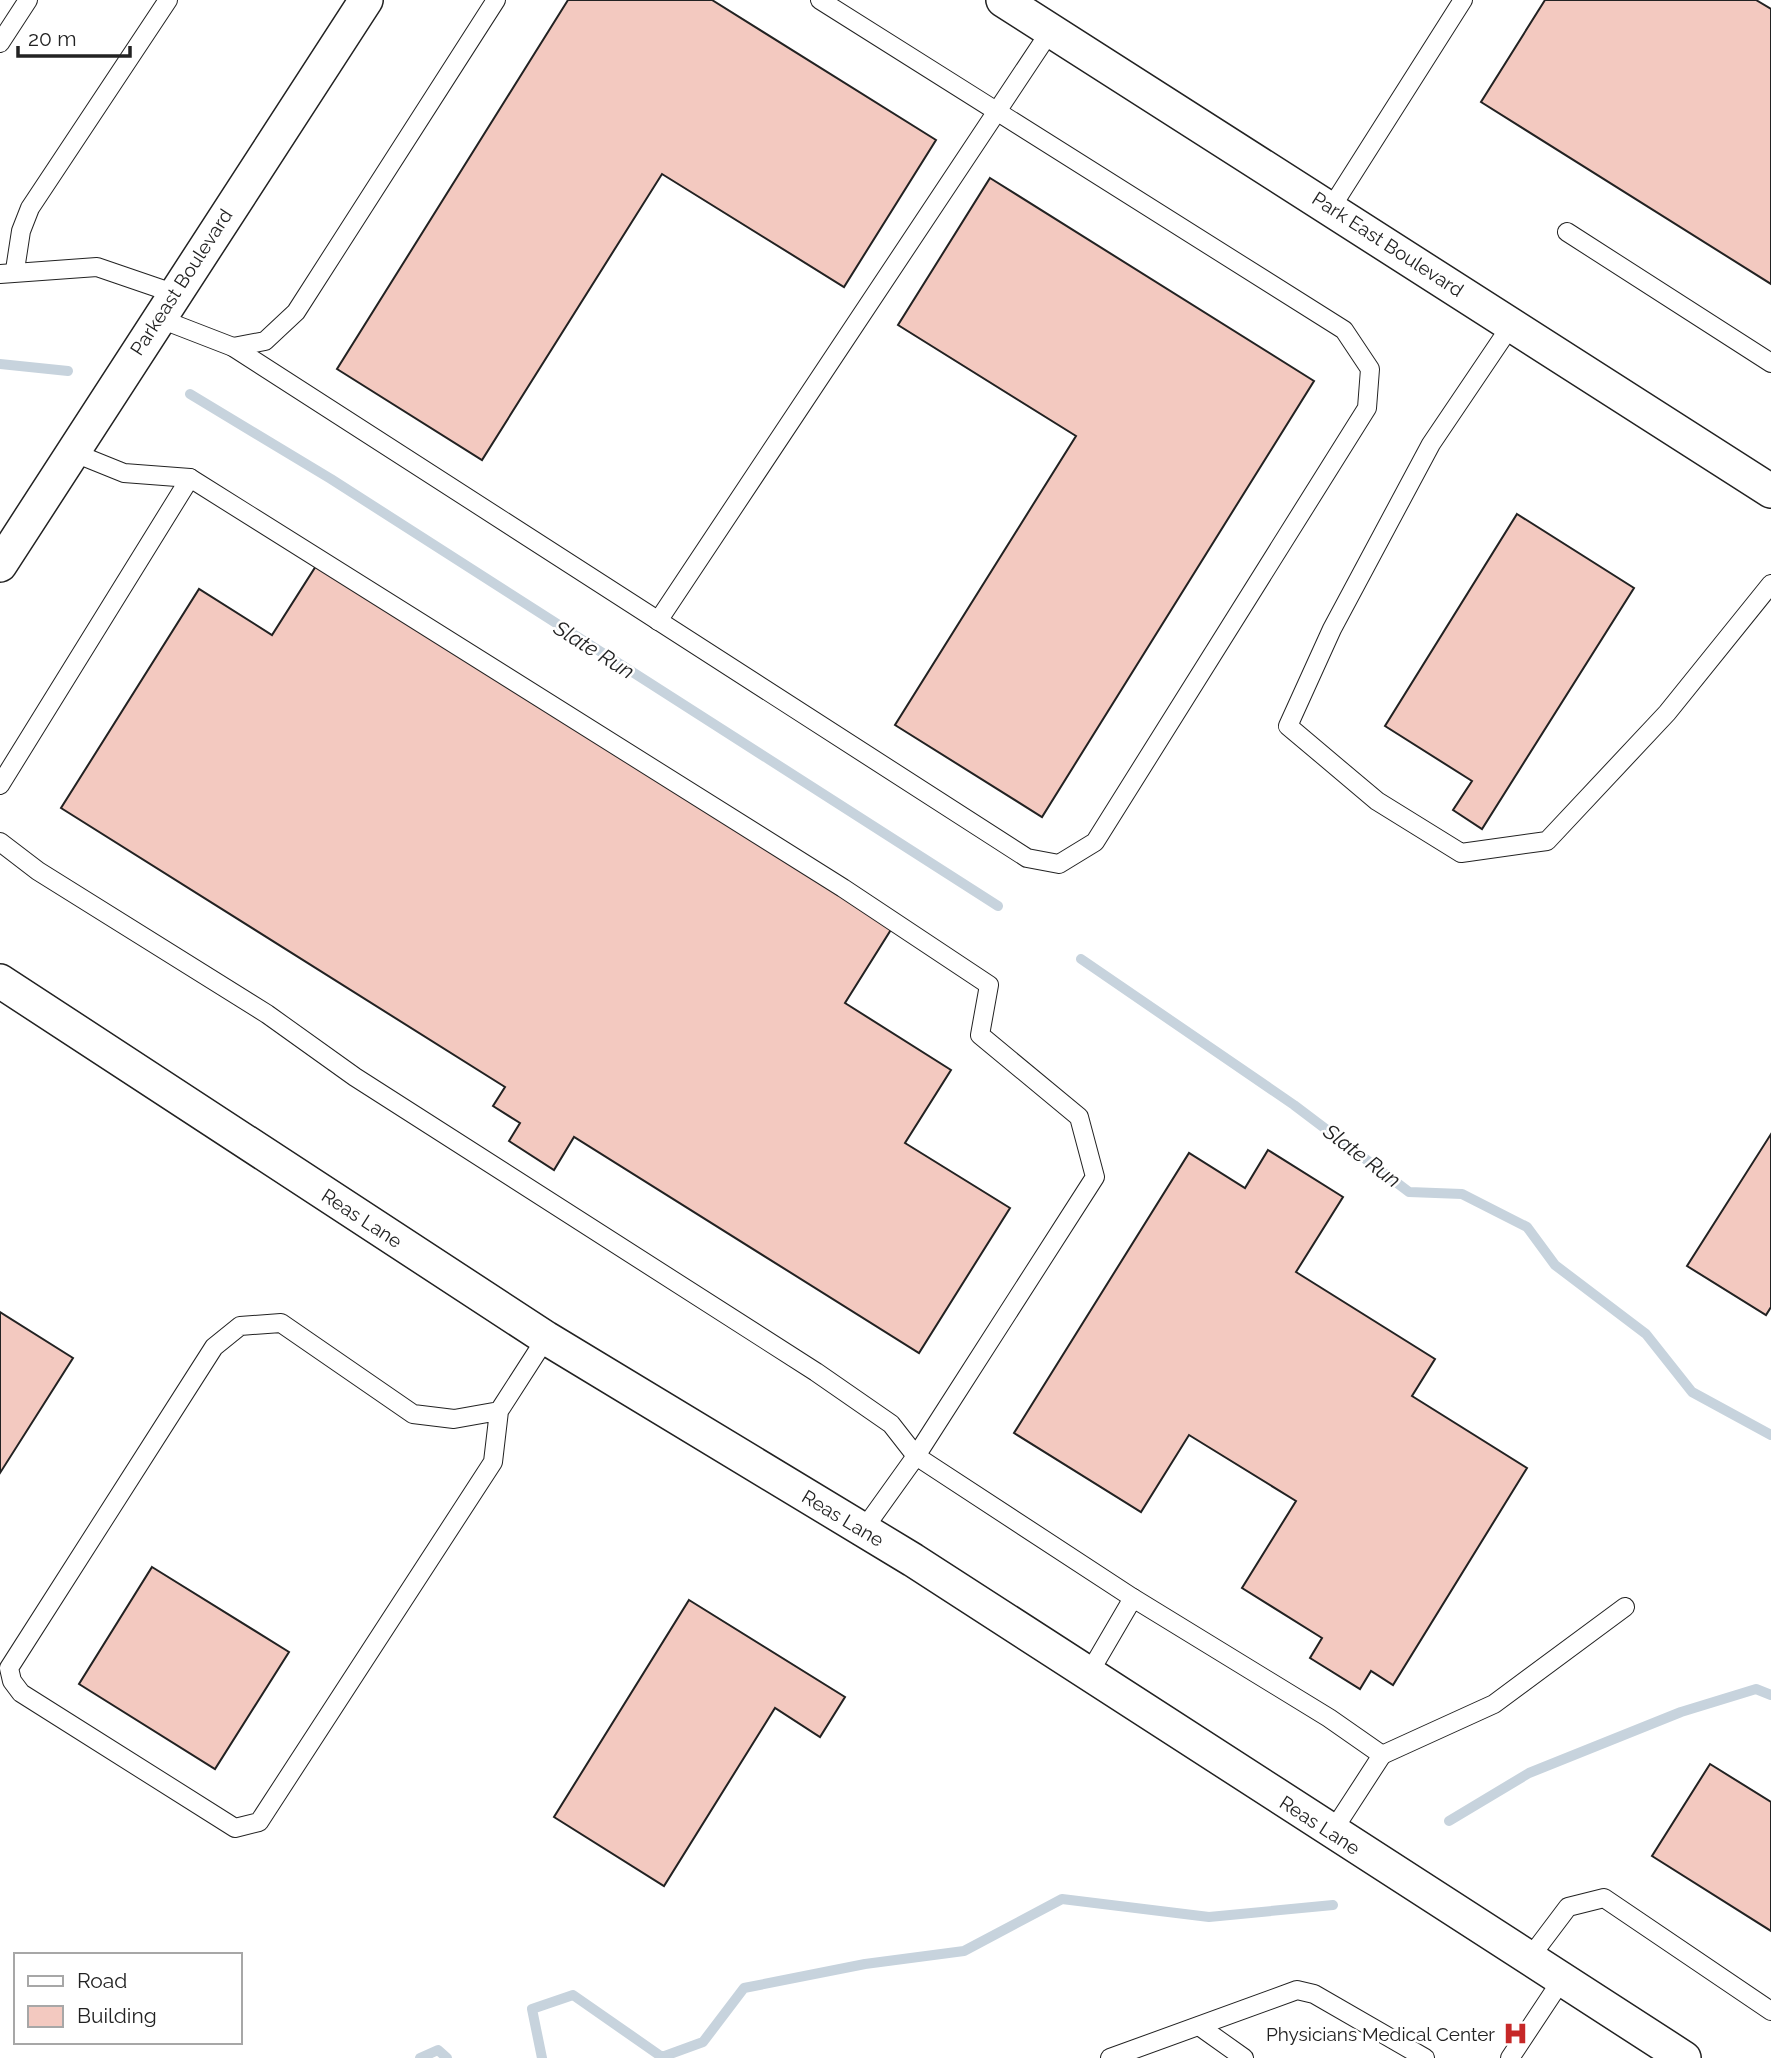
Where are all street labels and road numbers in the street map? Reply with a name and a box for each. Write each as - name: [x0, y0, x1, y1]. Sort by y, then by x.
- street label: Park East Boulevard: [1308, 187, 1468, 301]
- street label: Parkeast Boulevard: [125, 205, 237, 359]
- street label: Reas Lane: [318, 1184, 406, 1252]
- street label: Reas Lane: [798, 1485, 888, 1551]
- street label: Reas Lane: [1276, 1791, 1364, 1859]

